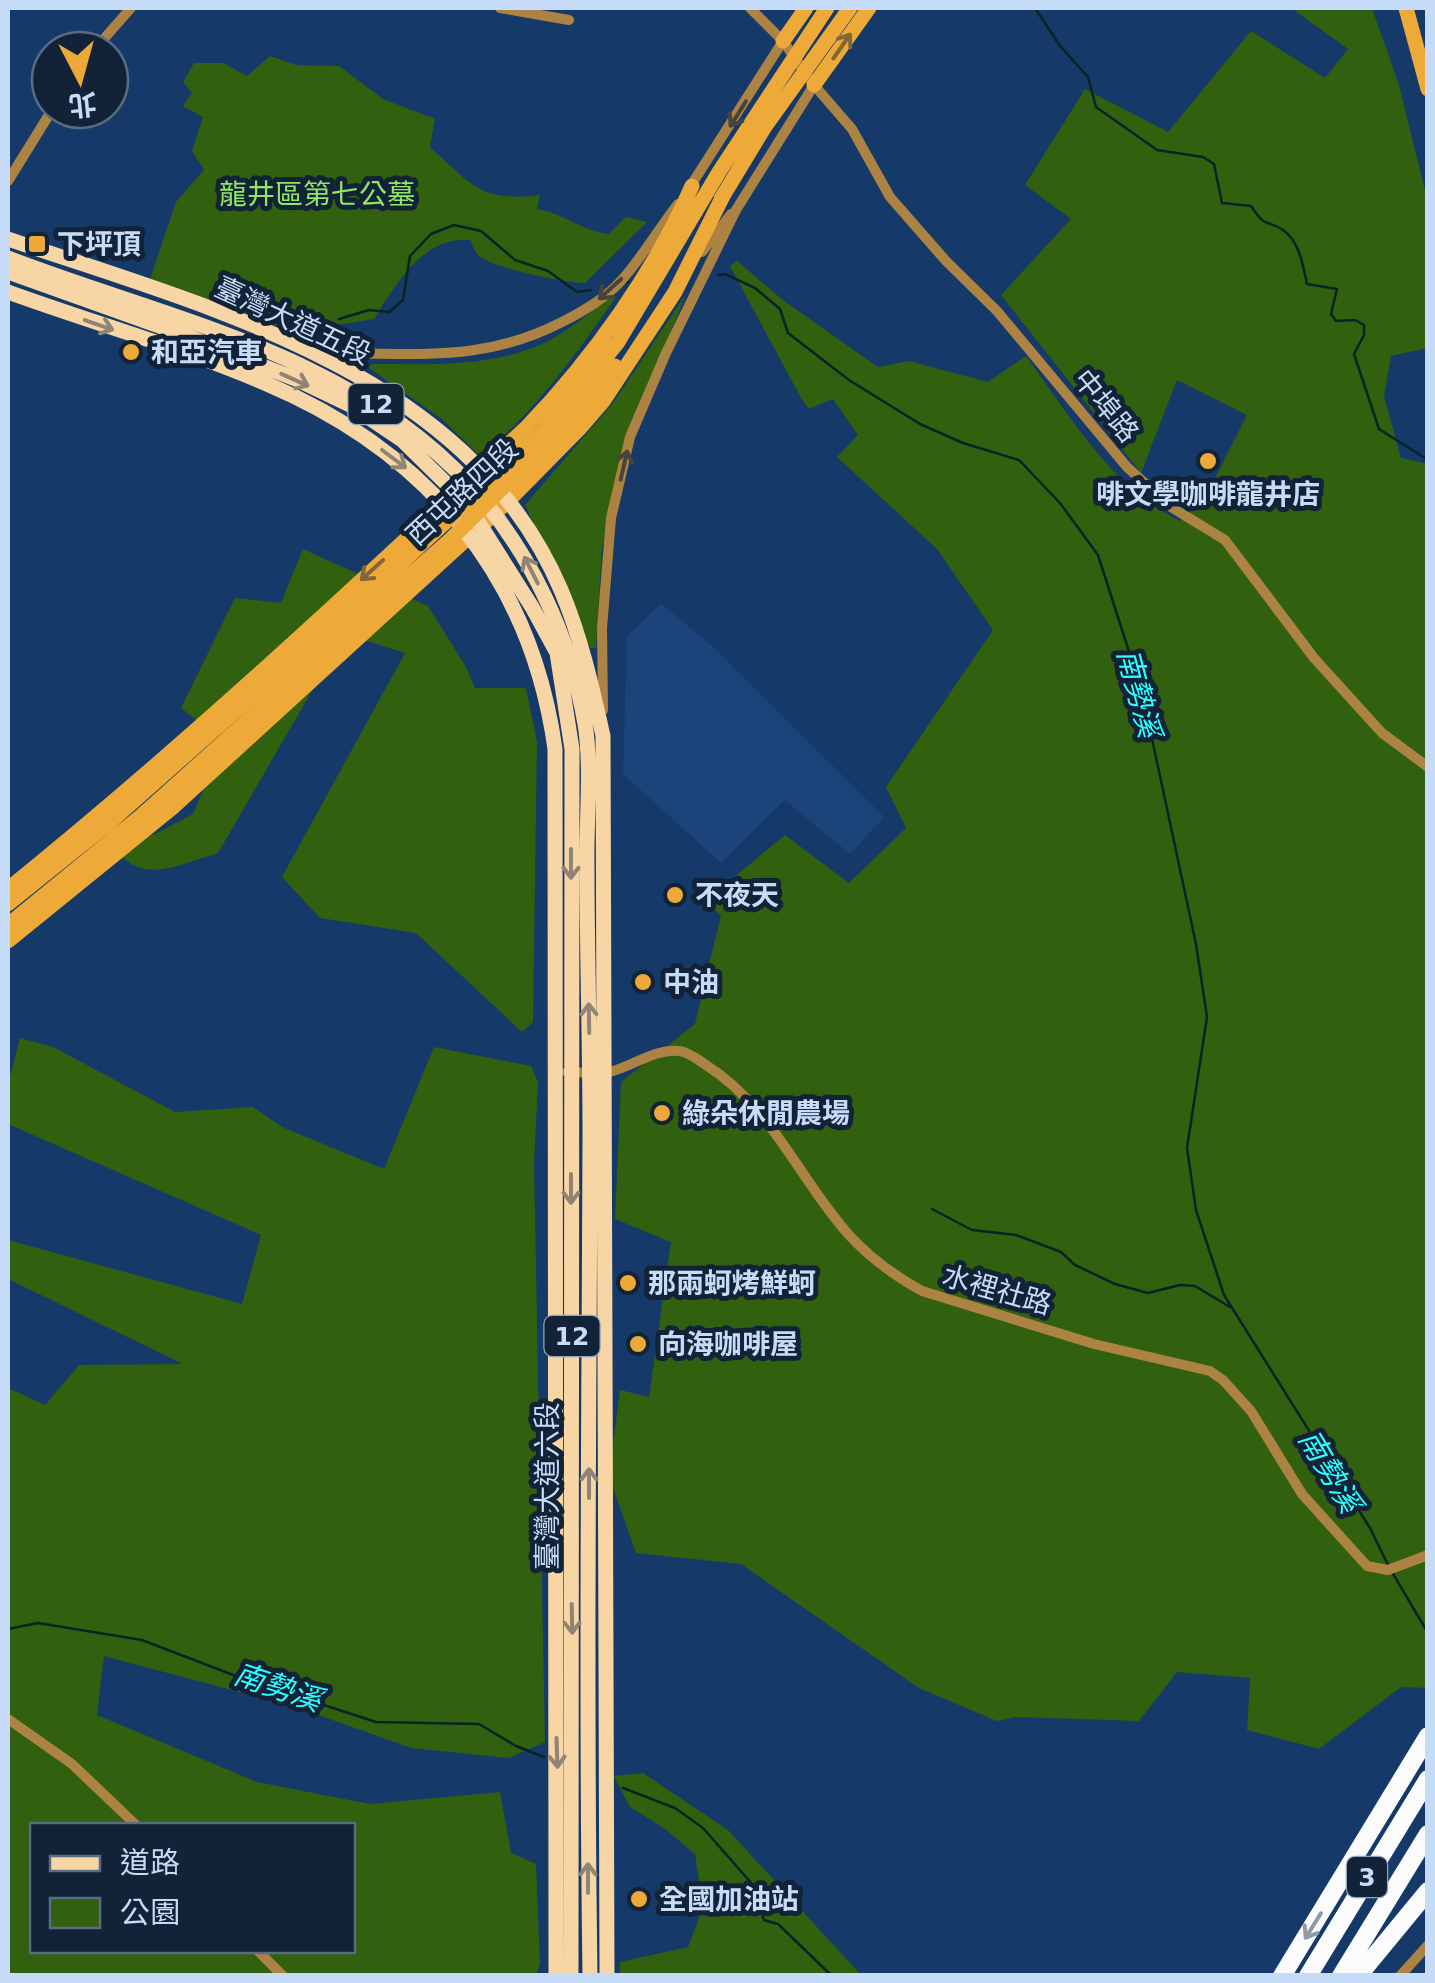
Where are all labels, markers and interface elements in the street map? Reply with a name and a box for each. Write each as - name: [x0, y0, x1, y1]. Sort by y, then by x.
- north arrow: [30, 30, 130, 130]
- one-way arrow: [831, 33, 852, 61]
- text: 北: [67, 86, 98, 122]
- one-way arrow: [728, 99, 748, 127]
- park label: 龍井區第七公墓: [219, 178, 415, 211]
- place label: 下坪頂: [57, 228, 141, 261]
- marker: 下坪頂: [26, 233, 48, 255]
- street label: 臺灣大道五段: [210, 271, 376, 371]
- one-way arrow: [598, 278, 623, 301]
- one-way arrow: [83, 317, 114, 335]
- place label: 和亞汽車: [151, 336, 263, 369]
- marker: 和亞汽車: [120, 341, 142, 363]
- street label: 中埠路: [1067, 363, 1145, 449]
- one-way arrow: [279, 372, 310, 390]
- road number: 12: [348, 384, 404, 424]
- street label: 西屯路四段: [400, 432, 524, 552]
- one-way arrow: [380, 448, 407, 469]
- one-way arrow: [616, 450, 634, 482]
- marker: 啡文學咖啡龍井店: [1197, 450, 1219, 472]
- place label: 啡文學咖啡龍井店: [1096, 478, 1320, 511]
- one-way arrow: [521, 556, 540, 586]
- one-way arrow: [360, 558, 385, 581]
- water label: 南勢溪: [1110, 645, 1169, 745]
- one-way arrow: [562, 848, 580, 880]
- place label: 不夜天: [695, 879, 779, 912]
- marker: 不夜天: [664, 884, 686, 906]
- place label: 中油: [663, 966, 719, 999]
- marker: 中油: [632, 971, 654, 993]
- one-way arrow: [579, 1003, 598, 1035]
- place label: 綠朵休閒農場: [682, 1097, 850, 1130]
- marker: 綠朵休閒農場: [651, 1102, 673, 1124]
- one-way arrow: [562, 1172, 580, 1205]
- street label: 水裡社路: [939, 1259, 1055, 1321]
- place label: 那兩蚵烤鮮蚵: [648, 1267, 816, 1300]
- marker: 那兩蚵烤鮮蚵: [617, 1272, 639, 1294]
- road number: 12: [544, 1316, 600, 1356]
- place label: 向海咖啡屋: [658, 1328, 798, 1361]
- marker: 向海咖啡屋: [627, 1333, 649, 1355]
- street label: 臺灣大道六段: [531, 1402, 564, 1570]
- water label: 南勢溪: [1292, 1423, 1370, 1522]
- one-way arrow: [580, 1468, 598, 1500]
- one-way arrow: [562, 1602, 582, 1635]
- water label: 南勢溪: [230, 1656, 330, 1719]
- one-way arrow: [547, 1736, 566, 1768]
- legend: [30, 1823, 355, 1953]
- text: 道路: [120, 1845, 180, 1880]
- road number: 3: [1347, 1857, 1387, 1897]
- one-way arrow: [579, 1863, 598, 1895]
- place label: 全國加油站: [659, 1883, 799, 1916]
- marker: 全國加油站: [628, 1888, 650, 1910]
- text: 公園: [120, 1895, 180, 1930]
- one-way arrow: [1303, 1911, 1323, 1940]

